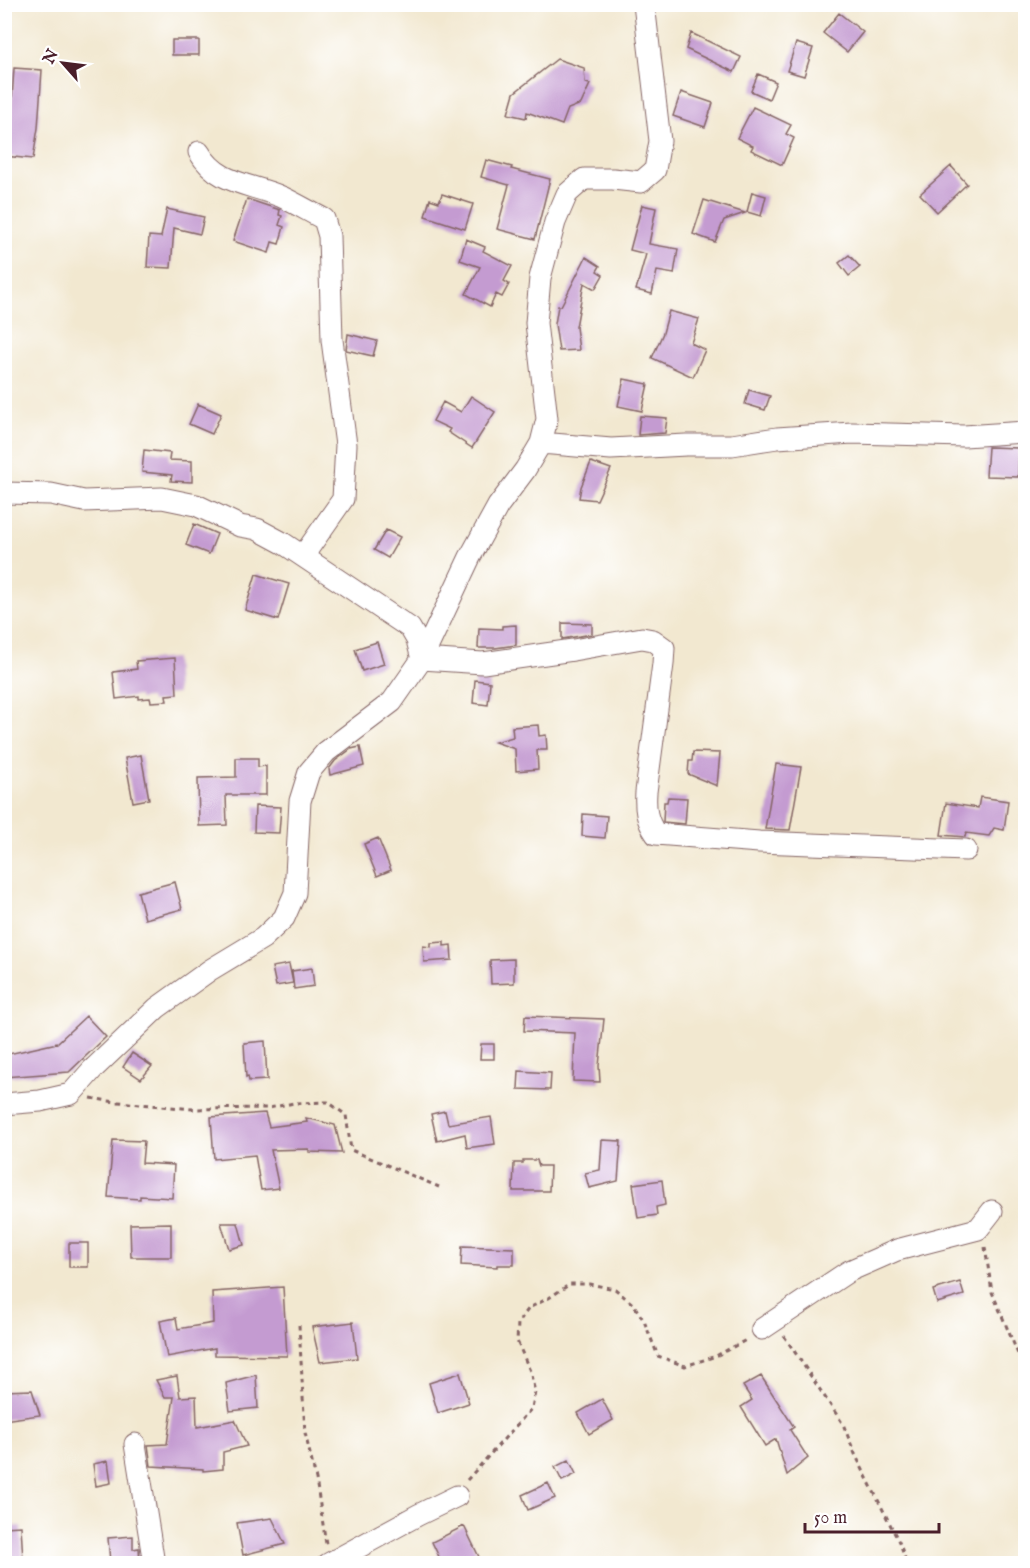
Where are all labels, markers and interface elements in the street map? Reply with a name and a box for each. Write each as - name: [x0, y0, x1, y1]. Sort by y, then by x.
- north arrow: [33, 33, 93, 93]
- text: N: [39, 46, 64, 69]
- scale bar: [805, 1496, 938, 1534]
- text: 50 m: [814, 1507, 847, 1530]

